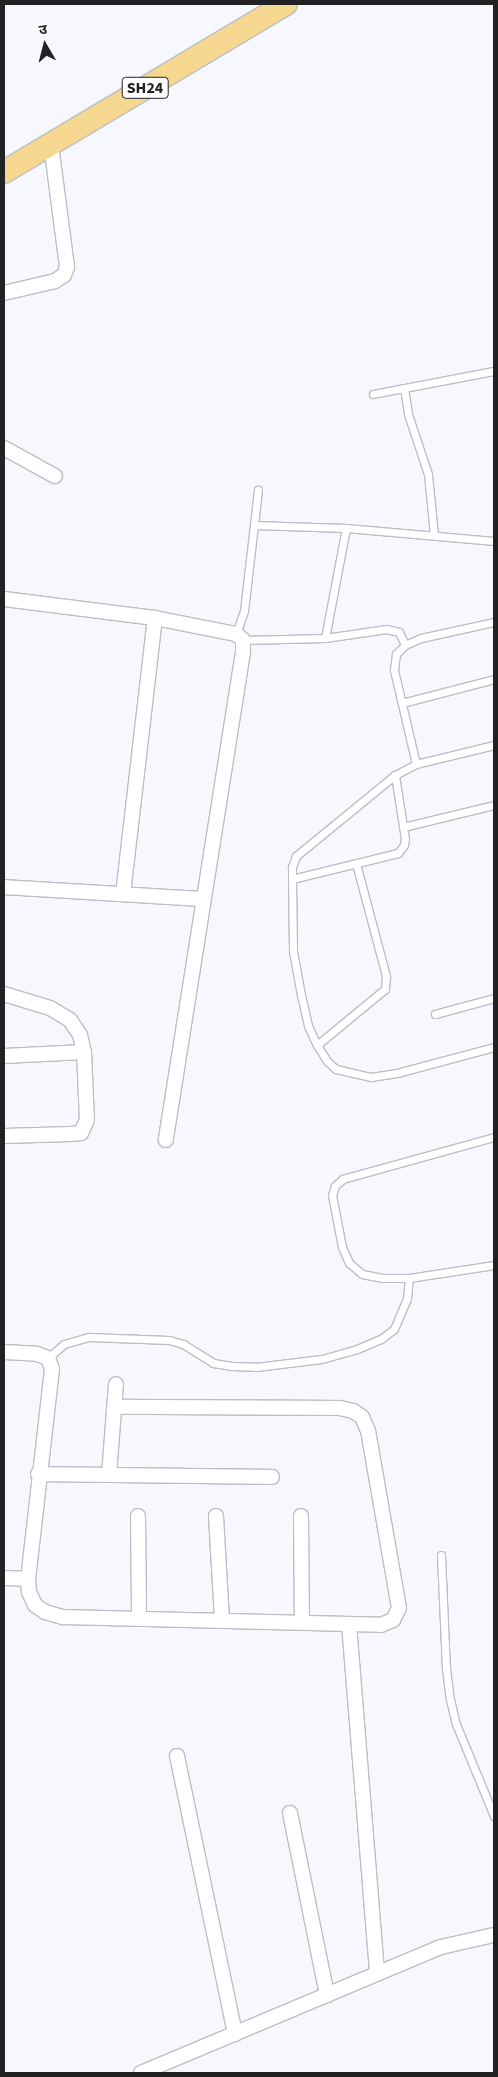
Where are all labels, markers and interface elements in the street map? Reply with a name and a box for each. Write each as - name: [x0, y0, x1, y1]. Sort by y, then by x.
- north arrow: [20, 20, 70, 70]
- text: उ: [37, 20, 48, 41]
- road number: SH24: [121, 75, 169, 102]

